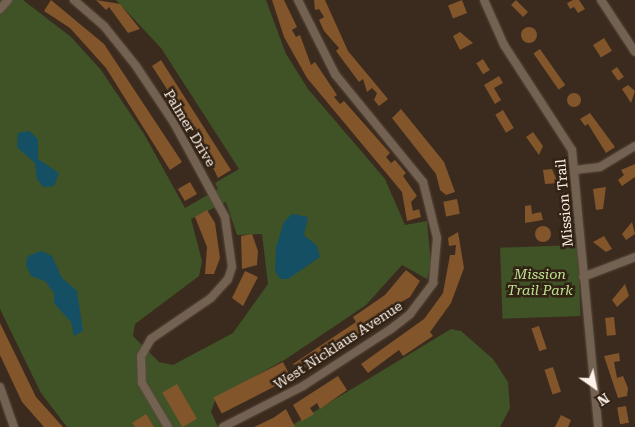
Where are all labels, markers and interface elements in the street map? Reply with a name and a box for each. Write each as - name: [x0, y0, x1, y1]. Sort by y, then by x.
- street label: Palmer Drive: [160, 86, 220, 170]
- street label: Mission Trail: [552, 158, 576, 248]
- park label: Mission Trail Park: [507, 266, 573, 298]
- street label: West Nicklaus Avenue: [271, 297, 405, 393]
- north arrow: [570, 362, 620, 412]
- text: N: [594, 390, 612, 409]

